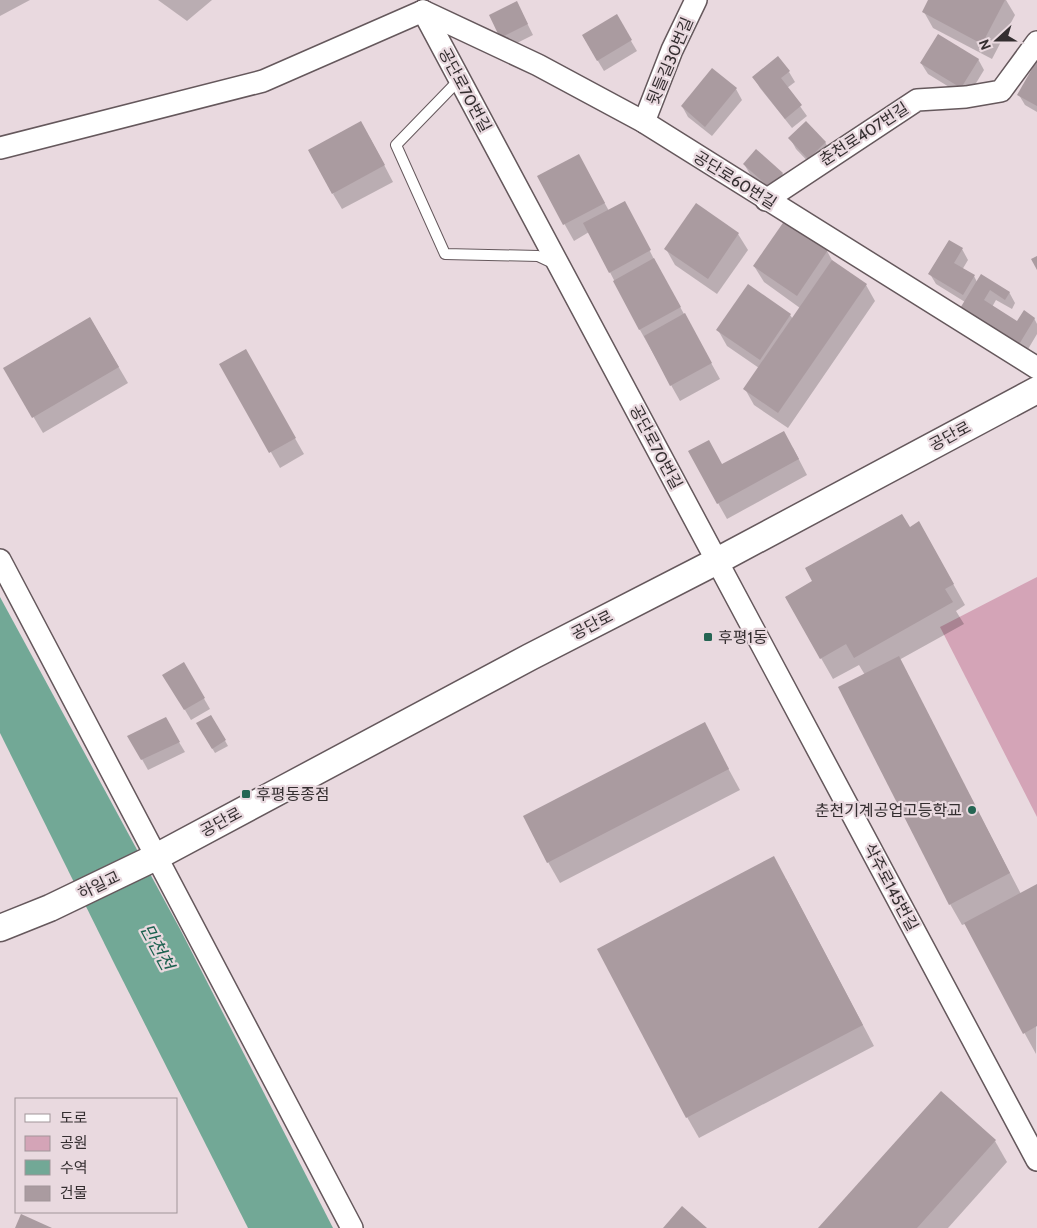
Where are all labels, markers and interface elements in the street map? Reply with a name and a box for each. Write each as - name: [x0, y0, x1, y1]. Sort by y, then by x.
- street label: 뒷들길30번길: [643, 14, 697, 108]
- north arrow: [972, 15, 1022, 65]
- text: N: [975, 37, 995, 53]
- street label: 공단로70번길: [435, 45, 495, 135]
- street label: 춘천로407번길: [816, 98, 912, 170]
- street label: 공단로60번길: [690, 147, 780, 213]
- street label: 공단로70번길: [626, 402, 686, 492]
- street label: 공단로: [926, 417, 974, 455]
- street label: 공단로: [568, 606, 616, 643]
- place label: 후평1동: [718, 628, 768, 647]
- marker: 후평1동: [702, 631, 714, 643]
- place label: 후평동종점: [256, 785, 330, 804]
- marker: 후평동종점: [240, 788, 252, 800]
- place label: 춘천기계공업고등학교: [815, 801, 962, 820]
- street label: 공단로: [197, 803, 245, 841]
- marker: 춘천기계공업고등학교: [966, 804, 978, 816]
- street label: 삭주로145번길: [860, 840, 922, 934]
- street label: 하일교: [75, 867, 123, 903]
- water label: 만천천: [136, 920, 180, 976]
- legend: [15, 1098, 178, 1213]
- text: 도로: [60, 1109, 88, 1127]
- text: 공원: [60, 1134, 88, 1152]
- text: 수역: [60, 1159, 88, 1177]
- text: 건물: [60, 1184, 88, 1202]

